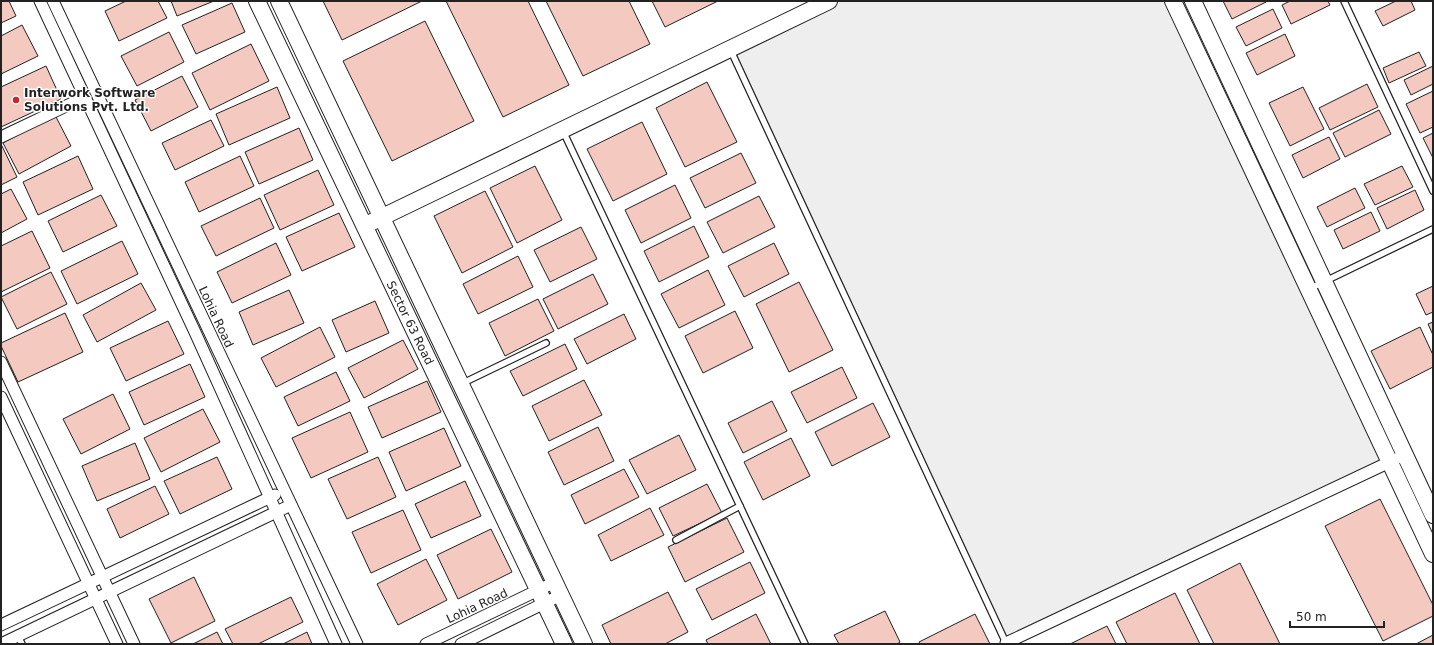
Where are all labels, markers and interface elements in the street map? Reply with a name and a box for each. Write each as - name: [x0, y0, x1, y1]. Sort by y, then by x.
- place label: Interwork Software Solutions Pvt. Ltd.: [24, 86, 155, 114]
- marker: Interwork Software Solutions Pvt. Ltd.: [11, 95, 21, 105]
- street label: Sector 63 Road: [384, 279, 436, 367]
- street label: Lohia Road: [196, 284, 236, 350]
- street label: Lohia Road: [444, 586, 510, 626]
- scale bar: [1290, 603, 1384, 629]
- text: 50 m: [1296, 610, 1327, 624]

